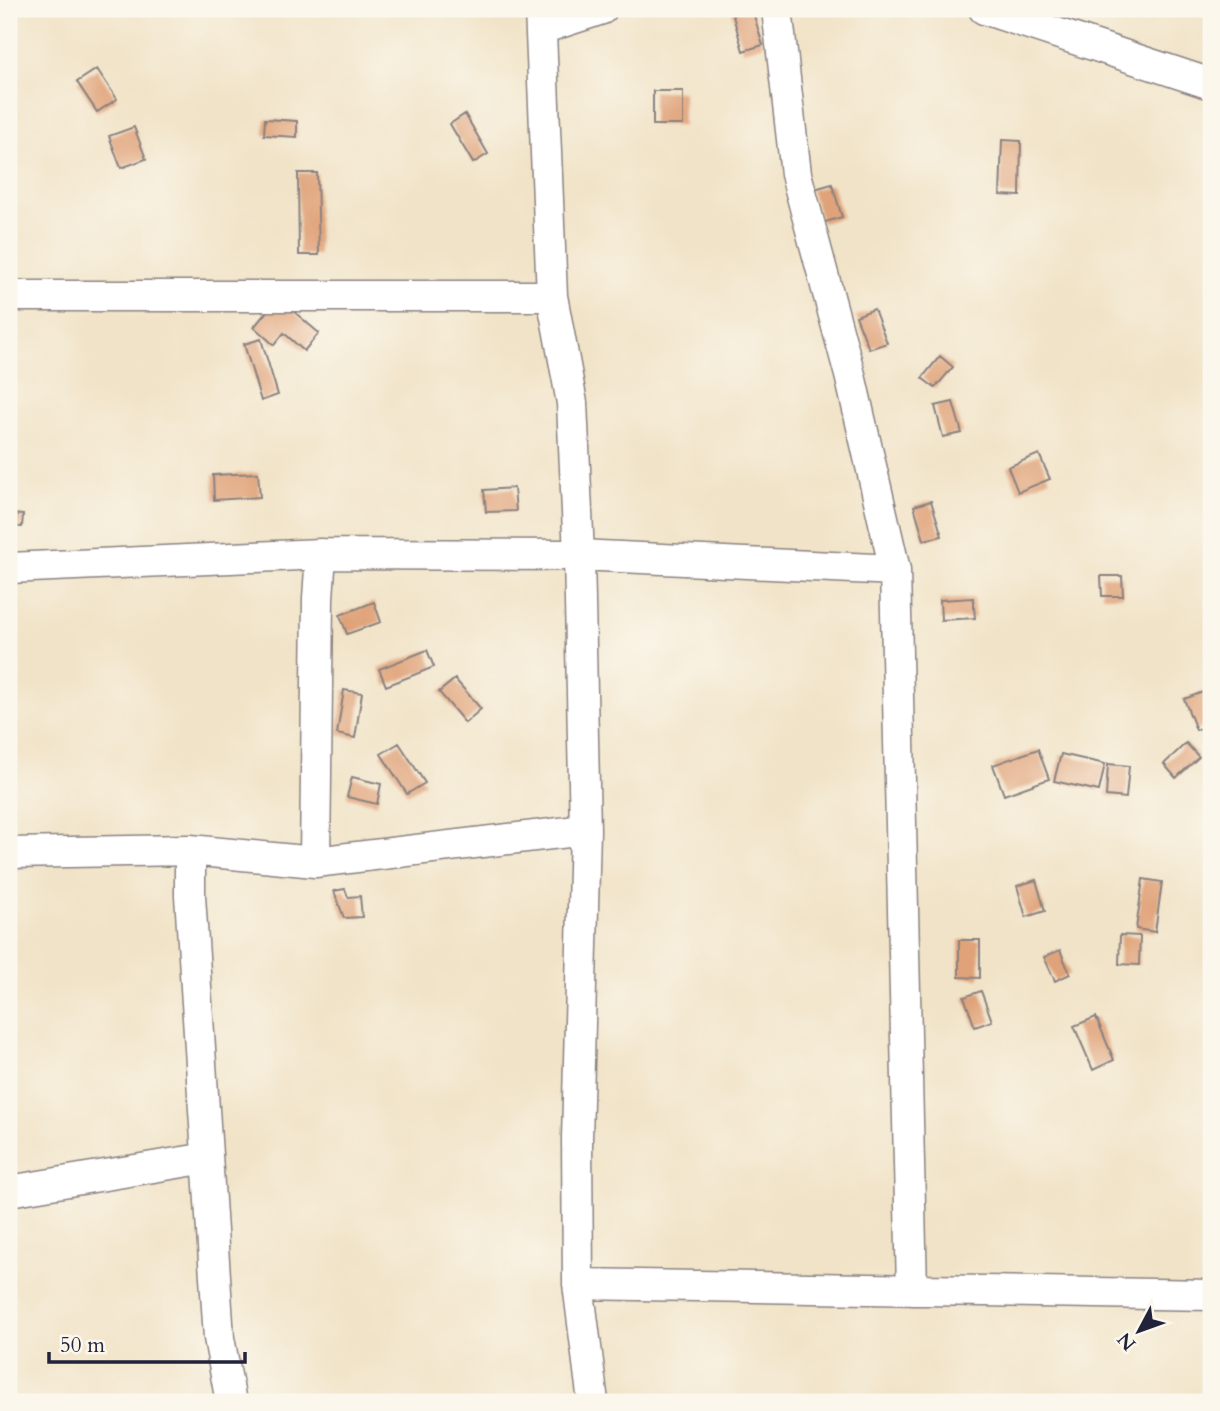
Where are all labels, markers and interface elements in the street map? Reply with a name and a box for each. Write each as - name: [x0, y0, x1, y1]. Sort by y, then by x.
- north arrow: [1104, 1296, 1174, 1366]
- scale bar: [49, 1320, 245, 1364]
- text: N: [1111, 1326, 1142, 1356]
- text: 50 m: [60, 1331, 105, 1360]

